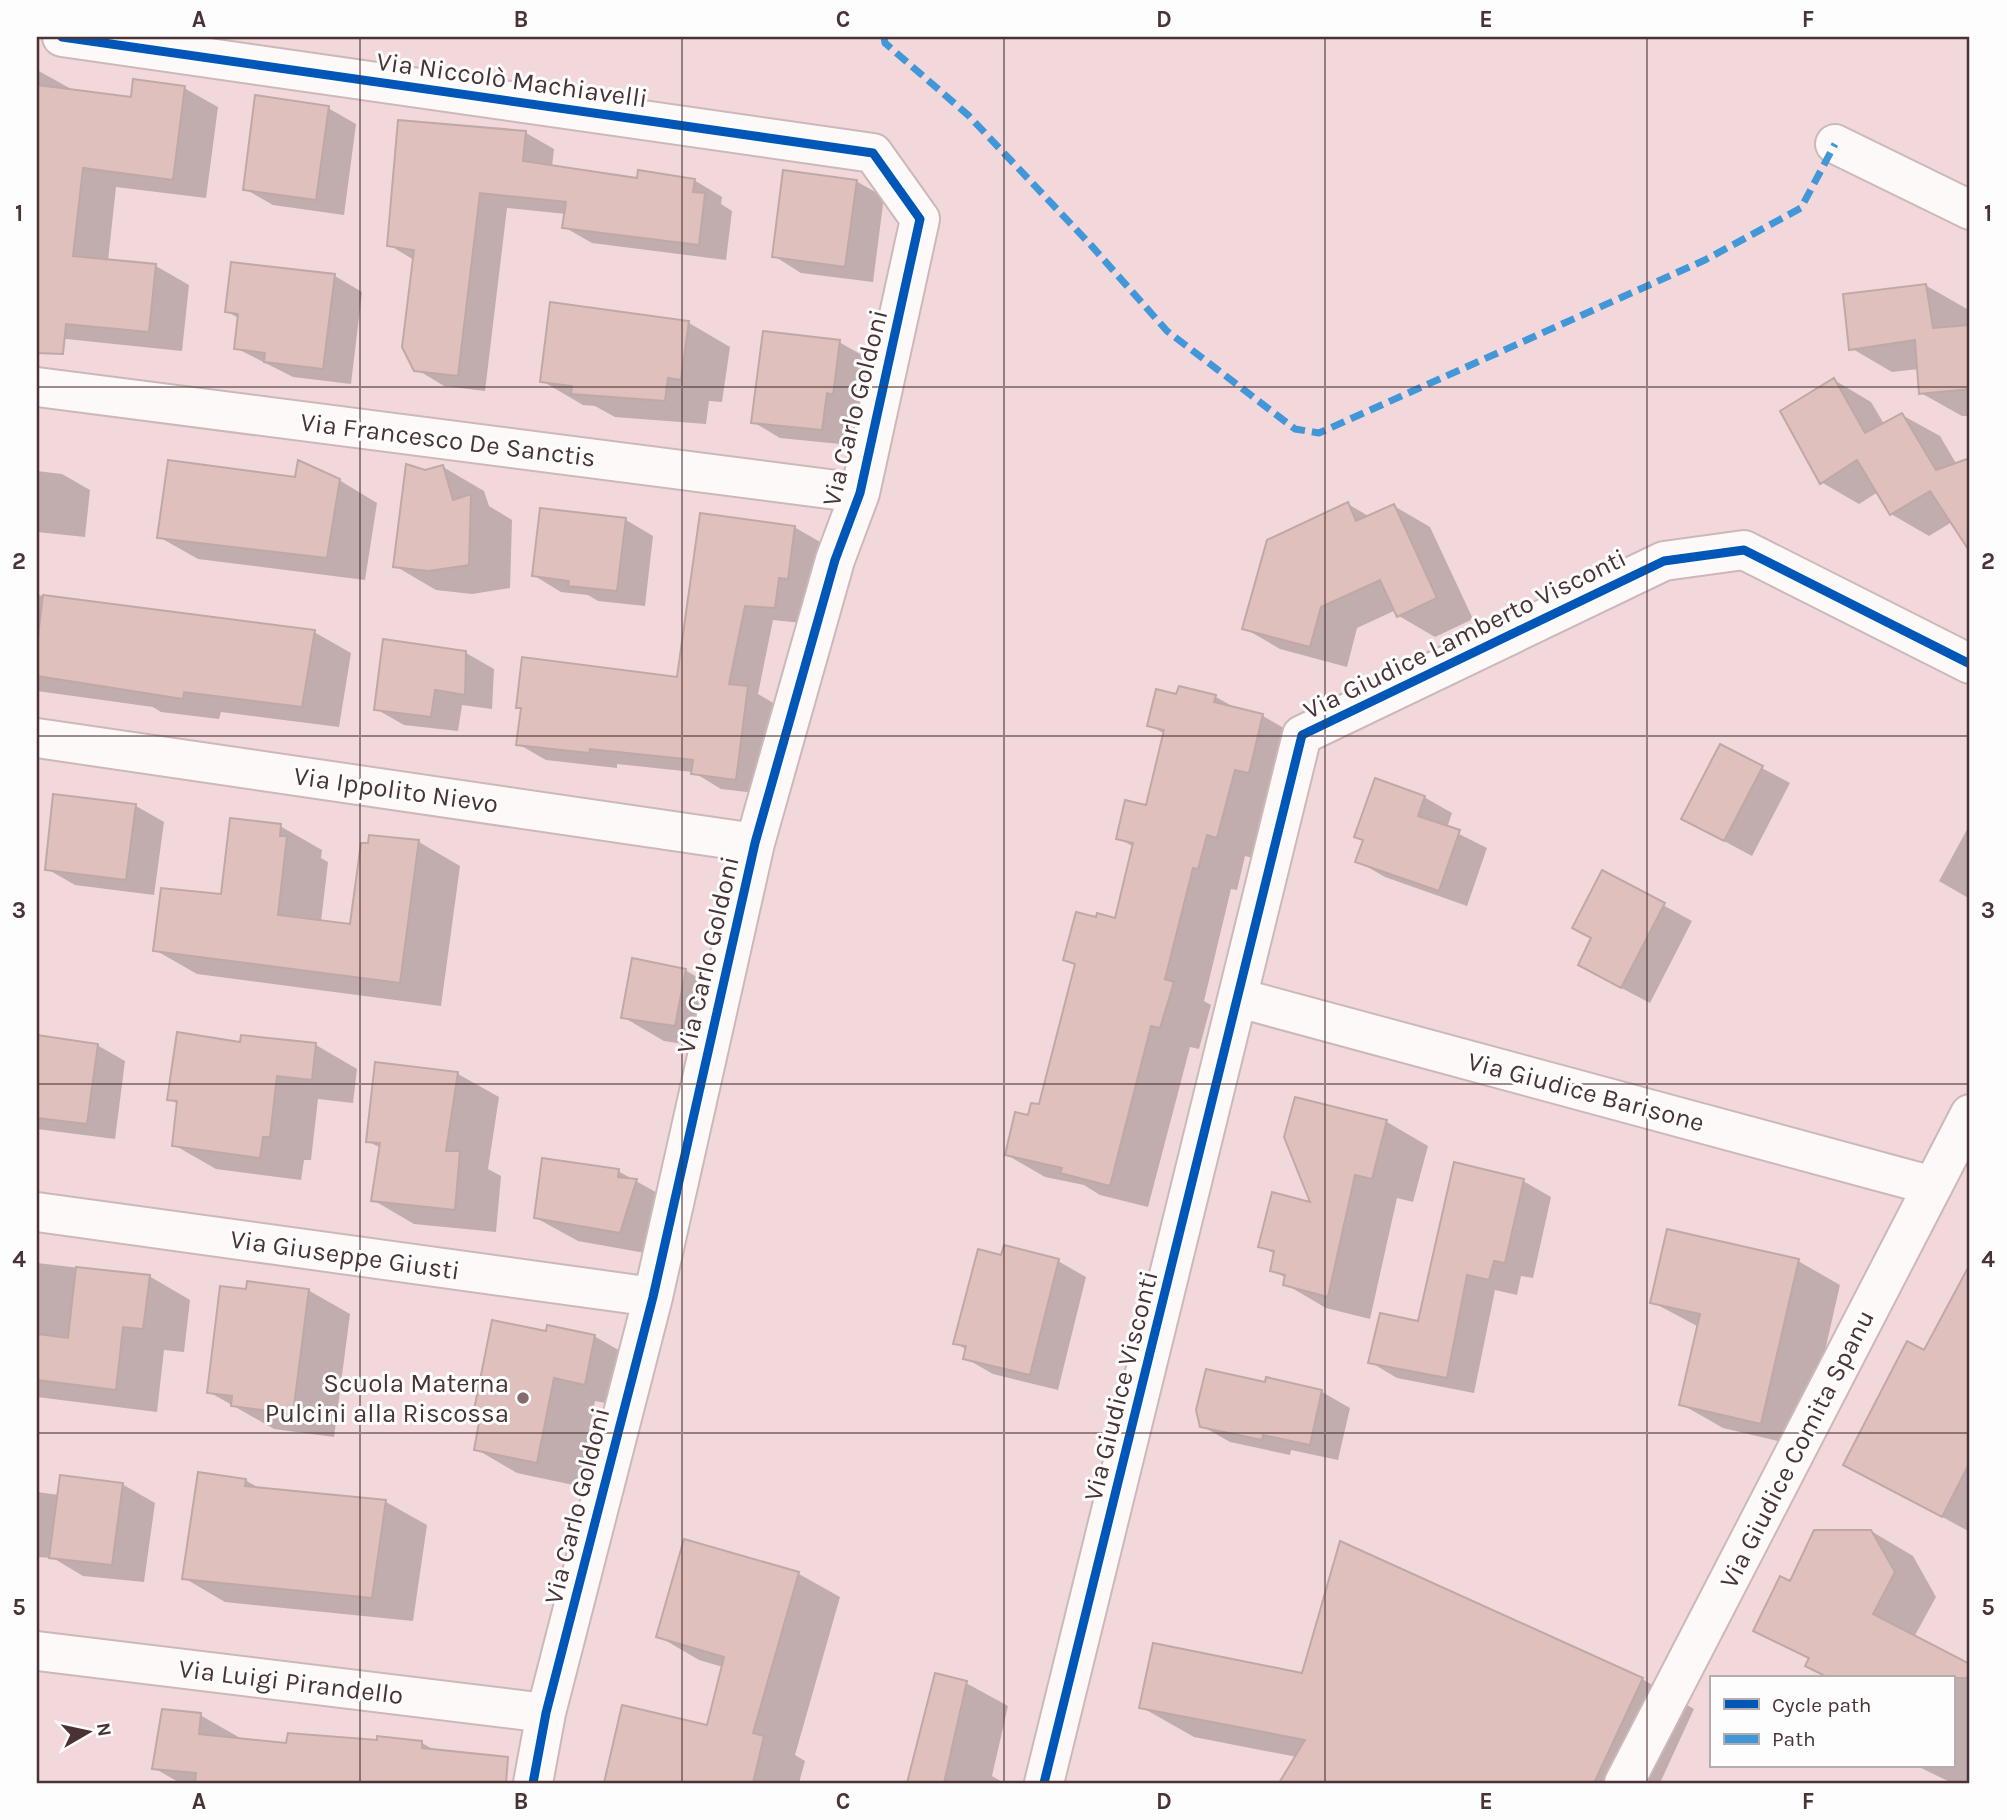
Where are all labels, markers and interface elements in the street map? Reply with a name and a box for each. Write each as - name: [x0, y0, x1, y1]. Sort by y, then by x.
- text: A: [192, 6, 206, 33]
- text: B: [514, 6, 528, 33]
- text: C: [836, 6, 850, 33]
- text: D: [1156, 6, 1172, 33]
- text: E: [1479, 6, 1493, 33]
- text: F: [1802, 6, 1814, 33]
- street label: Via Niccolò Machiavelli: [375, 46, 649, 114]
- text: 1: [15, 200, 23, 227]
- text: 1: [1984, 200, 1992, 227]
- street label: Via Carlo Goldoni: [816, 307, 894, 509]
- street label: Via Francesco De Sanctis: [299, 407, 597, 473]
- street label: Via Giudice Lamberto Visconti: [1299, 542, 1631, 726]
- text: 2: [12, 548, 26, 575]
- text: 2: [1981, 548, 1995, 575]
- street label: Via Ippolito Nievo: [292, 760, 500, 820]
- street label: Via Carlo Goldoni: [670, 853, 746, 1057]
- text: 3: [12, 897, 26, 924]
- text: 3: [1981, 897, 1995, 924]
- street label: Via Giudice Barisone: [1464, 1045, 1708, 1139]
- street label: Via Giuseppe Giusti: [228, 1224, 462, 1286]
- text: 4: [12, 1246, 26, 1273]
- text: 4: [1981, 1246, 1995, 1273]
- street label: Via Giudice Visconti: [1077, 1268, 1165, 1504]
- street label: Via Giudice Comita Spanu: [1713, 1305, 1881, 1593]
- place label: Scuola Materna Pulcini alla Riscossa: [265, 1368, 509, 1429]
- marker: Scuola Materna Pulcini alla Riscossa: [515, 1390, 531, 1406]
- street label: Via Carlo Goldoni: [538, 1405, 616, 1607]
- text: 5: [12, 1594, 26, 1621]
- text: 5: [1981, 1594, 1995, 1621]
- street label: Via Luigi Pirandello: [177, 1653, 405, 1711]
- legend: [1710, 1676, 1954, 1768]
- text: Cycle path: [1772, 1693, 1872, 1717]
- north arrow: [52, 1698, 122, 1768]
- text: N: [92, 1721, 116, 1738]
- text: Path: [1772, 1727, 1816, 1751]
- text: A: [192, 1788, 206, 1815]
- text: B: [514, 1788, 528, 1815]
- text: C: [836, 1788, 850, 1815]
- text: D: [1156, 1788, 1172, 1815]
- text: E: [1479, 1788, 1493, 1815]
- text: F: [1802, 1788, 1814, 1815]

